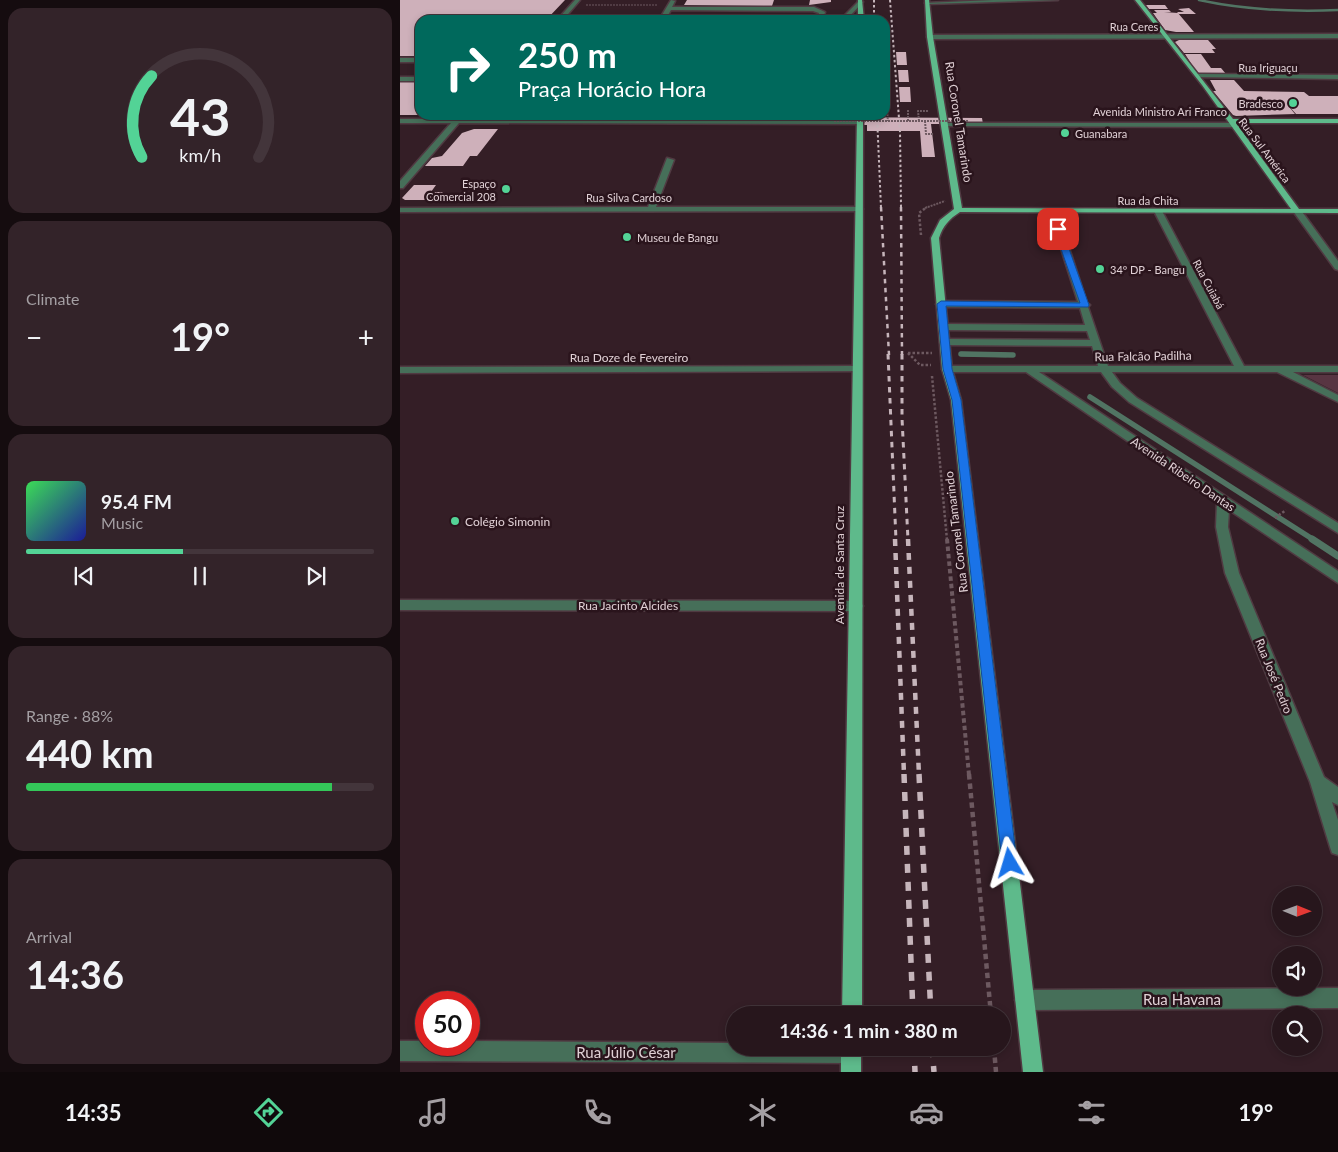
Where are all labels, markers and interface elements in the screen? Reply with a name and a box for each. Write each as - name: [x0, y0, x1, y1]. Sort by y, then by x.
- street label: Rua Ceres: [1110, 20, 1158, 33]
- text: 250 m: [518, 33, 617, 75]
- icon: right: [435, 35, 500, 100]
- street label: Rua Coronel Tamarindo: [942, 60, 976, 184]
- street label: Rua Iriguaçu: [1238, 61, 1298, 74]
- text: Praça Horácio Hora: [518, 75, 706, 102]
- text: 43: [170, 85, 230, 147]
- place label: Bradesco: [1239, 97, 1283, 110]
- marker: Bradesco: [1287, 97, 1299, 109]
- street label: Avenida Ministro Ari Franco: [1093, 105, 1227, 118]
- street label: Rua Sul América: [1236, 115, 1294, 185]
- marker: Guanabara: [1059, 127, 1071, 139]
- place label: Guanabara: [1075, 127, 1127, 140]
- text: km/h: [179, 144, 221, 166]
- place label: Espaço Comercial 208: [426, 177, 496, 203]
- marker: Espaço Comercial 208: [500, 183, 512, 195]
- street label: Rua Silva Cardoso: [586, 191, 672, 204]
- street label: Rua da Chita: [1117, 194, 1179, 207]
- pin: [1037, 208, 1079, 250]
- icon: arrive: [1044, 215, 1072, 243]
- marker: Museu de Bangu: [621, 231, 633, 243]
- place label: Museu de Bangu: [637, 231, 718, 244]
- street label: Rua Cuiabá: [1191, 257, 1227, 311]
- marker: 34º DP - Bangu: [1094, 263, 1106, 275]
- place label: 34º DP - Bangu: [1110, 263, 1185, 276]
- text: Climate: [26, 289, 79, 308]
- text: 19°: [170, 313, 230, 359]
- text: −: [26, 320, 42, 354]
- text: +: [358, 320, 374, 354]
- street label: Rua Falcão Padilha: [1094, 348, 1192, 364]
- street label: Rua Doze de Fevereiro: [570, 350, 689, 365]
- street label: Avenida Ribeiro Dantas: [1128, 434, 1238, 514]
- street label: Rua Coronel Tamarindo: [941, 470, 971, 594]
- text: 95.4 FM: [101, 490, 172, 513]
- street label: Avenida de Santa Cruz: [832, 505, 847, 624]
- text: Music: [101, 513, 143, 532]
- place label: Colégio Simonin: [465, 514, 550, 529]
- marker: Colégio Simonin: [449, 515, 461, 527]
- icon: previous: [70, 562, 98, 590]
- icon: pause: [186, 562, 214, 590]
- icon: next: [302, 562, 330, 590]
- street label: Rua Jacinto Alcides: [578, 598, 678, 613]
- street label: Rua José Pedro: [1252, 636, 1296, 716]
- text: Range · 88%: [26, 706, 113, 725]
- text: 440 km: [26, 730, 154, 776]
- position arrow: [983, 836, 1035, 888]
- north arrow: [1272, 886, 1322, 936]
- map controls: [1272, 886, 1322, 1056]
- text: Arrival: [26, 927, 72, 946]
- button: sound: [1272, 946, 1322, 996]
- text: 14:36: [26, 951, 124, 997]
- street label: Rua Havana: [1143, 990, 1221, 1008]
- speed limit sign: 50: [415, 991, 480, 1056]
- button: search: [1272, 1006, 1322, 1056]
- text: 14:36 · 1 min · 380 m: [779, 1019, 958, 1042]
- street label: Rua Júlio César: [576, 1043, 676, 1061]
- icon: directions: [251, 1095, 286, 1130]
- icon: music: [416, 1095, 451, 1130]
- icon: phone: [580, 1095, 615, 1130]
- icon: climate: [745, 1095, 780, 1130]
- icon: car: [909, 1095, 944, 1130]
- icon: filters: [1074, 1095, 1109, 1130]
- text: 14:35: [65, 1099, 122, 1126]
- text: 19°: [1238, 1099, 1273, 1126]

